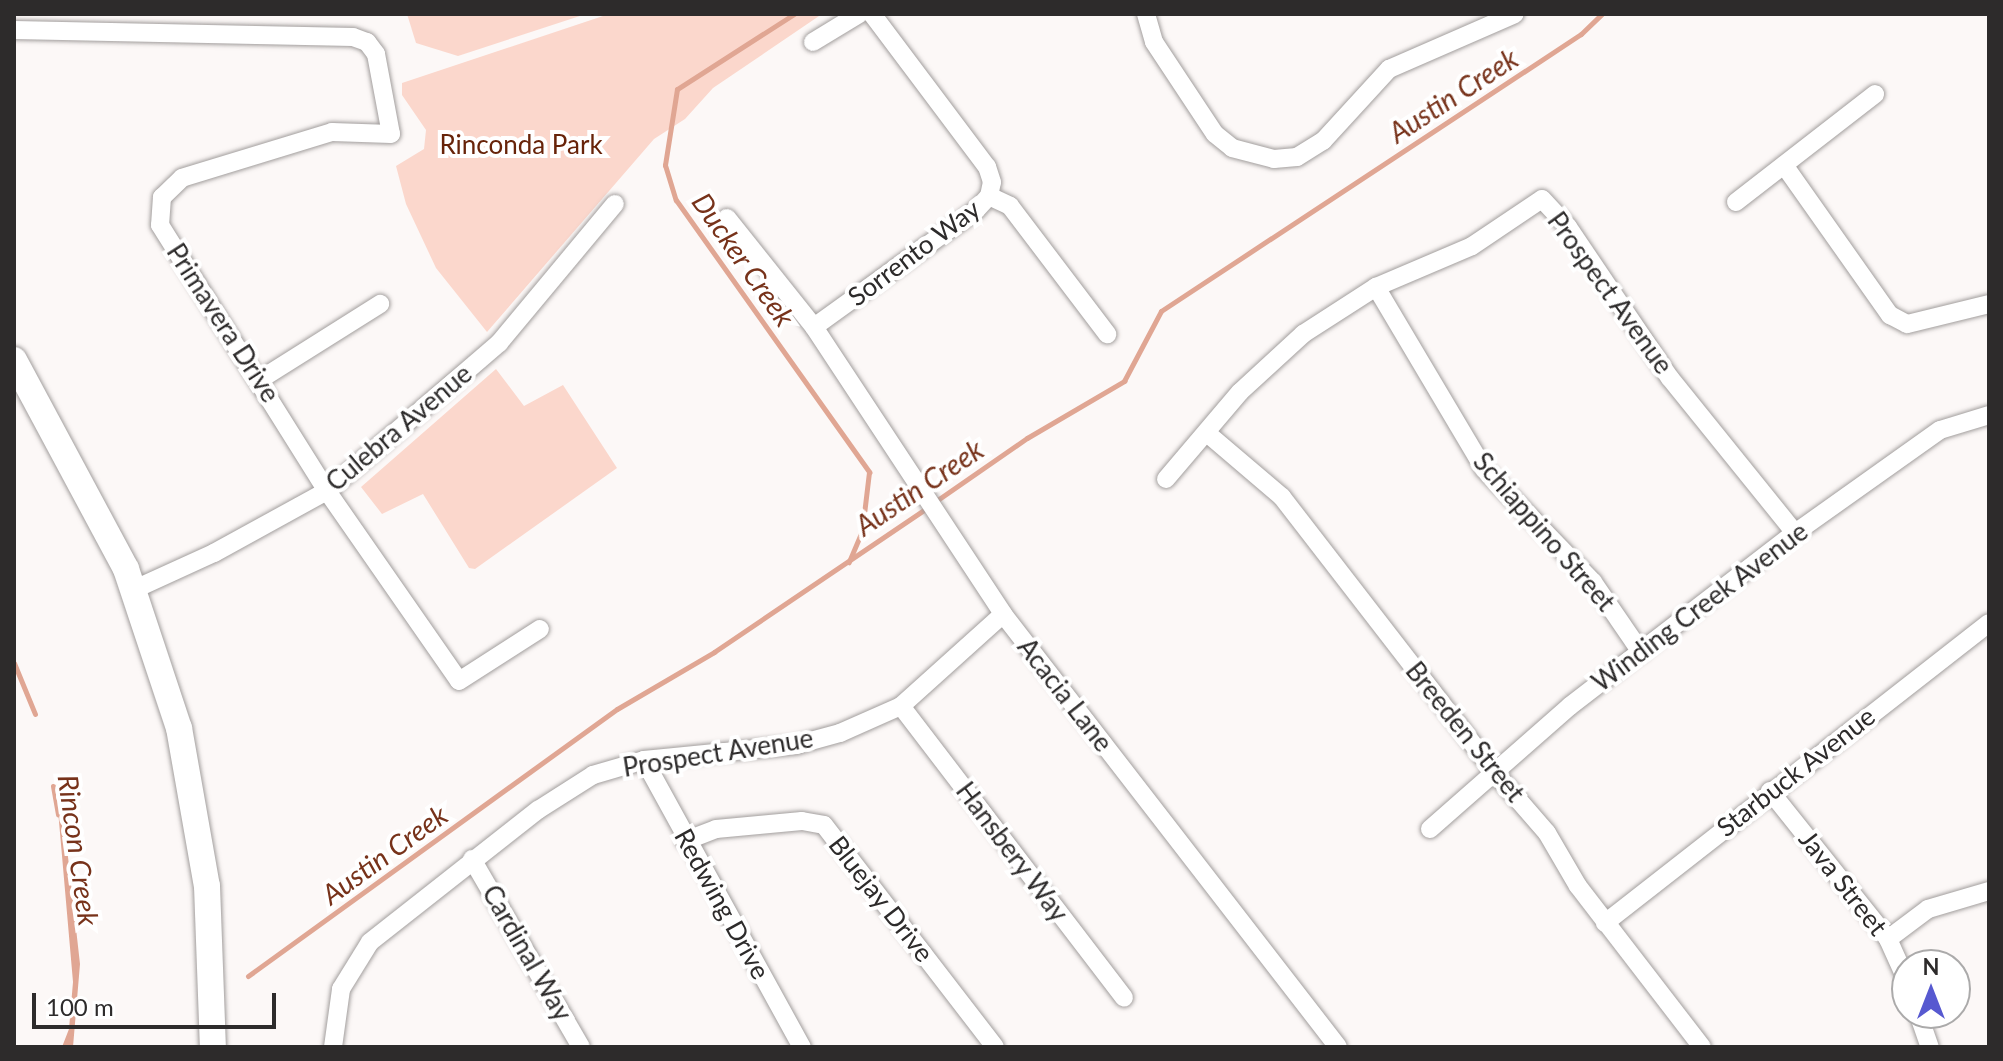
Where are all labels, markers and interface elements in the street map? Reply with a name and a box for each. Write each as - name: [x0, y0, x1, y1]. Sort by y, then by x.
- water label: Austin Creek: [1382, 41, 1524, 149]
- park label: Rinconda Park: [439, 129, 603, 161]
- water label: Ducker Creek: [686, 186, 802, 332]
- street label: Sorrento Way: [842, 193, 986, 313]
- street label: Prospect Avenue: [1541, 206, 1679, 380]
- street label: Primavera Drive: [160, 238, 286, 408]
- street label: Culebra Avenue: [320, 358, 478, 498]
- water label: Austin Creek: [849, 432, 989, 542]
- street label: Schiappino Street: [1467, 446, 1621, 618]
- street label: Winding Creek Avenue: [1586, 515, 1814, 699]
- street label: Acacia Lane: [1011, 632, 1119, 758]
- street label: Breeden Street: [1399, 656, 1531, 808]
- street label: Starbuck Avenue: [1710, 700, 1882, 844]
- street label: Prospect Avenue: [620, 722, 816, 784]
- water label: Rincon Creek: [52, 772, 106, 928]
- street label: Hansbery Way: [949, 776, 1075, 928]
- water label: Austin Creek: [315, 797, 453, 911]
- street label: Redwing Drive: [668, 823, 776, 985]
- street label: Java Street: [1792, 824, 1894, 942]
- street label: Bluejay Drive: [822, 830, 940, 968]
- street label: Cardinal Way: [476, 879, 578, 1027]
- north arrow: [1891, 949, 1971, 1029]
- text: N: [1923, 953, 1939, 980]
- scale bar: [36, 977, 280, 1027]
- text: 100 m: [46, 992, 114, 1021]

